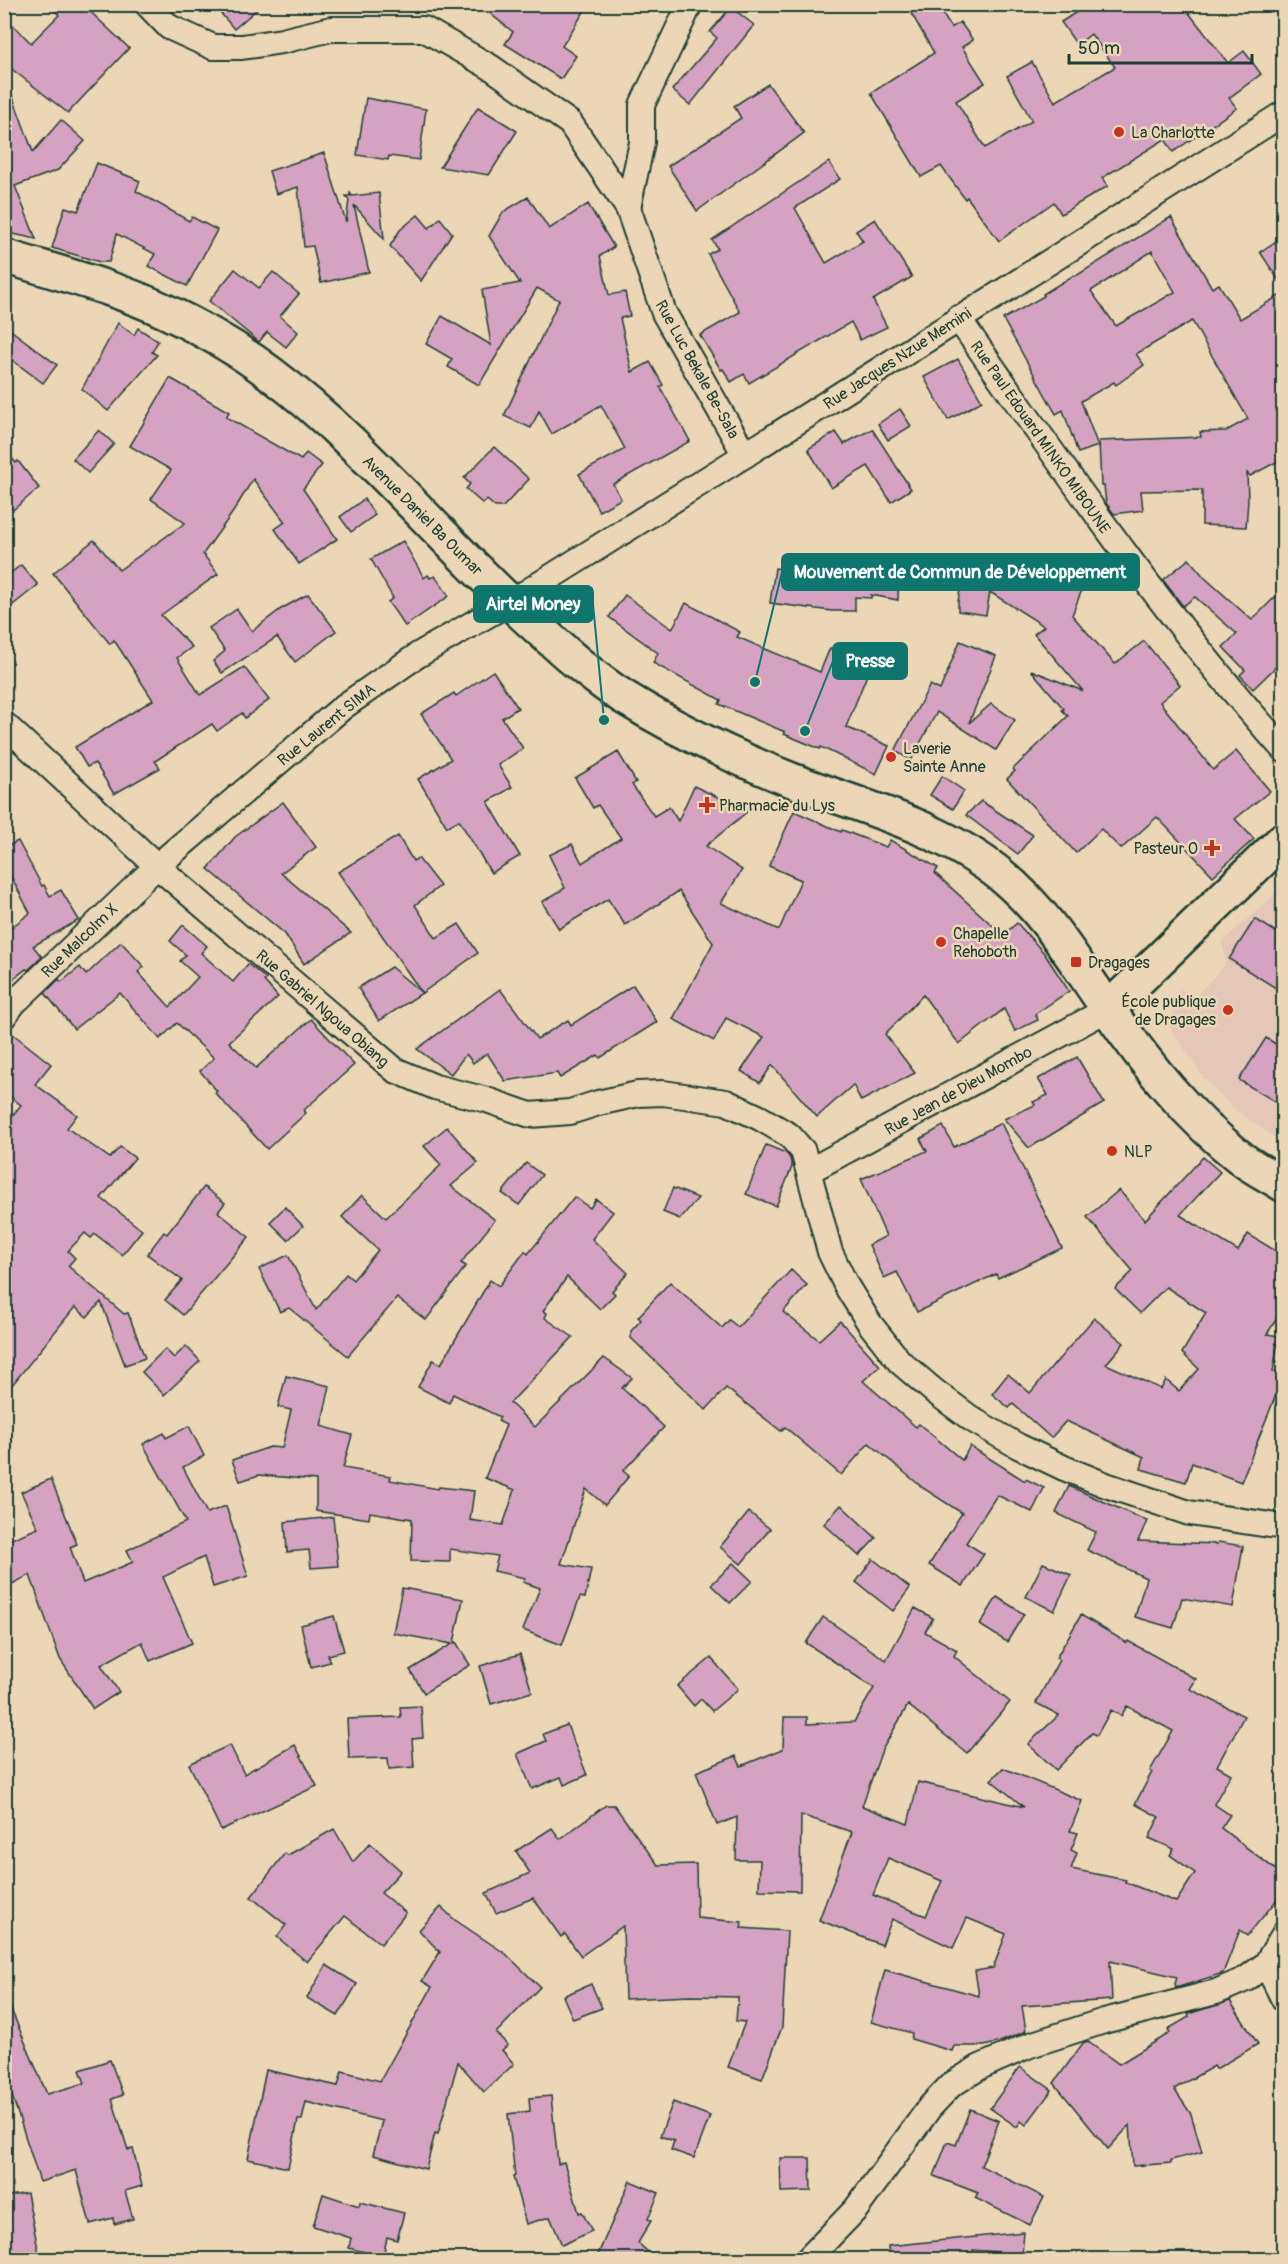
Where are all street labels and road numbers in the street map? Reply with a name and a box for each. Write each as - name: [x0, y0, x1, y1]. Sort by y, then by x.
- street label: Rue Luc Bekale Be-Sala: [651, 297, 744, 442]
- street label: Rue Jacques Nzue Memini: [820, 303, 975, 414]
- street label: Rue Paul Edouard MINKO MIBOUNE: [966, 337, 1115, 538]
- street label: Avenue Daniel Ba Oumar: [358, 451, 487, 580]
- street label: Rue Laurent SIMA: [274, 679, 380, 770]
- street label: Rue Malcolm X: [37, 899, 122, 982]
- street label: Rue Gabriel Ngoua Obiang: [252, 946, 393, 1072]
- street label: Rue Jean de Dieu Mombo: [881, 1042, 1036, 1140]

